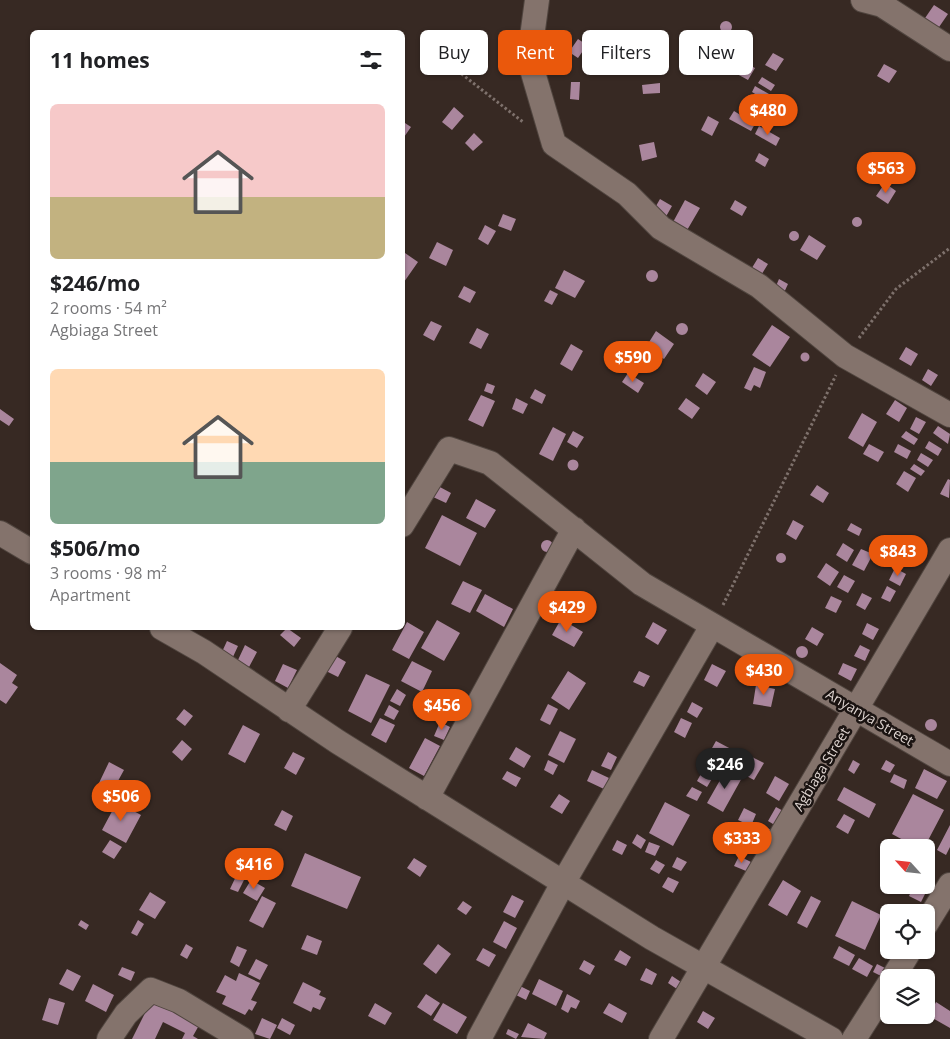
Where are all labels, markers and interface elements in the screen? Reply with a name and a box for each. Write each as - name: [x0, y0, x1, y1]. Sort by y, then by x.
- chip: Buy: [420, 30, 488, 75]
- chip: Rent: [498, 30, 572, 75]
- chip: Filters: [582, 30, 669, 75]
- chip: New: [679, 30, 753, 75]
- text: 11 homes: [50, 46, 150, 74]
- icon: filters: [357, 46, 385, 74]
- pin: $480: [738, 94, 798, 136]
- text: $480: [750, 99, 786, 121]
- icon: home: [173, 137, 263, 227]
- pin: $563: [856, 152, 916, 194]
- text: $563: [868, 157, 904, 179]
- text: $246/mo: [50, 269, 140, 297]
- text: 2 rooms · 54 m²: [50, 297, 167, 319]
- text: Agbiaga Street: [50, 319, 158, 341]
- pin: $590: [603, 340, 663, 383]
- text: $590: [615, 346, 651, 368]
- icon: home: [173, 402, 263, 492]
- text: $506/mo: [50, 534, 140, 562]
- pin: $843: [868, 534, 928, 577]
- text: $843: [880, 540, 916, 562]
- text: 3 rooms · 98 m²: [50, 562, 167, 584]
- text: Apartment: [50, 584, 130, 606]
- pin: $429: [537, 590, 597, 633]
- text: $429: [549, 596, 585, 618]
- pin: $430: [734, 654, 794, 696]
- text: $430: [746, 659, 782, 681]
- street label: Anyanya Street: [823, 684, 917, 750]
- pin: $456: [412, 688, 472, 731]
- text: $456: [424, 694, 460, 716]
- street label: Agbiaga Street: [789, 724, 853, 814]
- pin: $246: [695, 748, 755, 790]
- text: $246: [707, 753, 743, 775]
- pin: $506: [91, 780, 151, 822]
- text: $506: [103, 785, 139, 807]
- pin: $333: [712, 822, 772, 864]
- text: $333: [724, 827, 760, 849]
- north arrow: [880, 839, 935, 894]
- map controls: [880, 839, 935, 1024]
- pin: $416: [224, 848, 284, 890]
- text: $416: [236, 853, 272, 875]
- button: locate: [880, 904, 935, 959]
- button: layers: [880, 969, 935, 1024]

